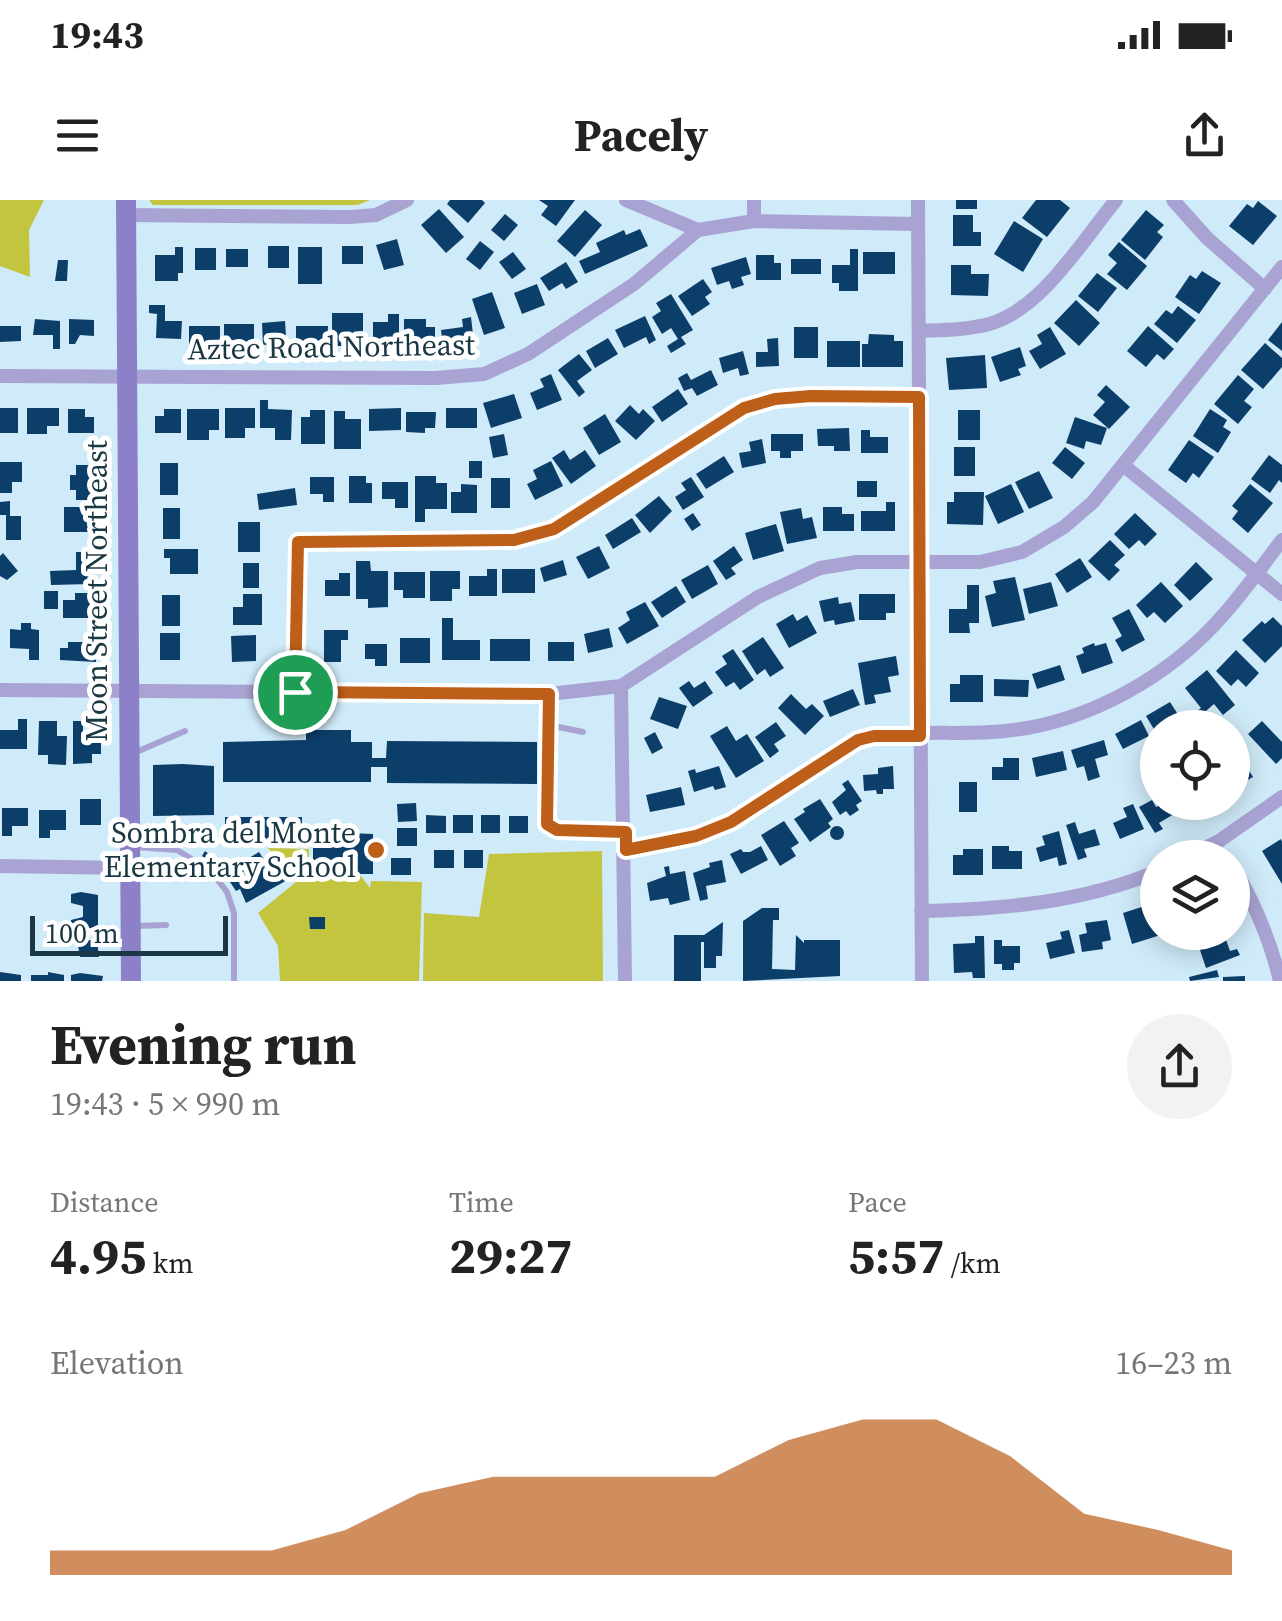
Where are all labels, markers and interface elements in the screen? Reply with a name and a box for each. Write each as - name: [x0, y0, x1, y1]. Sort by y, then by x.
- text: 19:43: [50, 9, 144, 61]
- text: Pacely: [574, 104, 708, 166]
- icon: menu: [50, 108, 105, 163]
- icon: share: [1177, 108, 1232, 163]
- street label: Aztec Road Northeast: [187, 323, 475, 370]
- street label: Moon Street Northeast: [76, 440, 117, 742]
- pin: [253, 650, 338, 735]
- icon: arrive: [268, 665, 323, 720]
- map controls: [1140, 710, 1250, 950]
- button: locate: [1140, 710, 1250, 820]
- place label: Sombra del Monte Elementary School: [104, 812, 356, 887]
- marker: Sombra del Monte Elementary School: [365, 839, 387, 861]
- button: layers: [1140, 840, 1250, 950]
- scale bar: [30, 911, 228, 956]
- text: 100 m: [45, 914, 119, 952]
- text: Evening run: [50, 1007, 357, 1082]
- button: share: [1127, 1014, 1232, 1119]
- text: 19:43 · 5 × 990 m: [50, 1082, 280, 1126]
- text: Distance: [50, 1183, 159, 1221]
- text: Time: [449, 1183, 514, 1221]
- text: Pace: [848, 1183, 907, 1221]
- text: 4.95: [50, 1221, 146, 1290]
- text: 29:27: [449, 1221, 572, 1290]
- text: 5:57: [848, 1221, 944, 1290]
- text: km: [146, 1244, 193, 1282]
- text: /km: [944, 1244, 1001, 1282]
- text: Elevation: [50, 1341, 184, 1385]
- text: 16–23 m: [1115, 1341, 1232, 1385]

